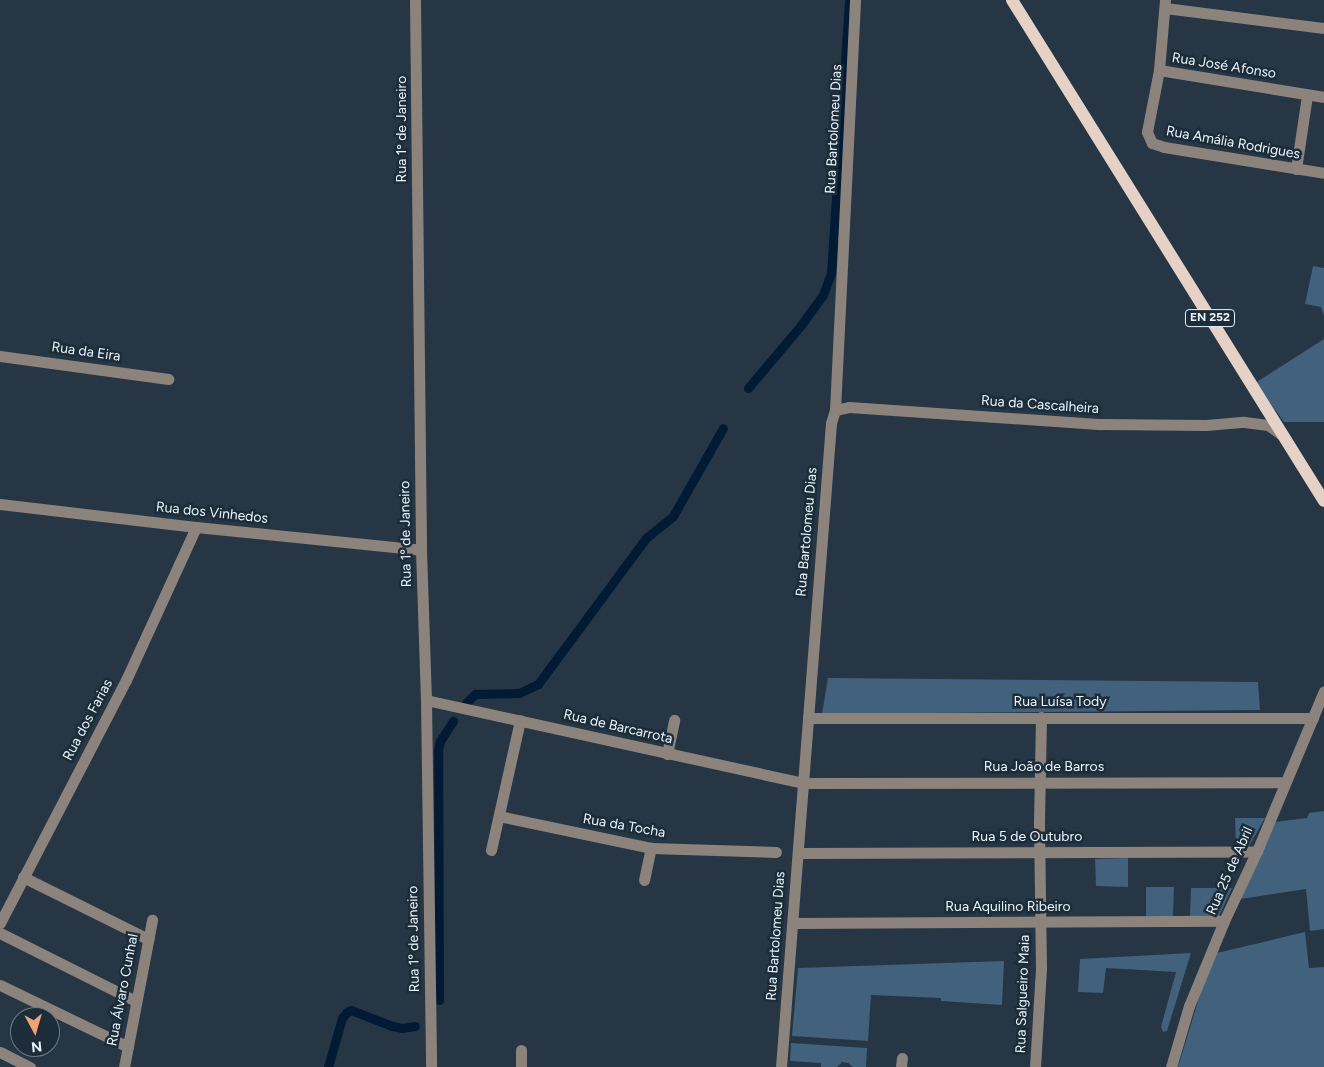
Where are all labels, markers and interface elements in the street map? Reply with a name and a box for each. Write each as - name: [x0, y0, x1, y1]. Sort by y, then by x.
- street label: Rua José Afonso: [1171, 49, 1277, 83]
- street label: Rua Bartolomeu Dias: [822, 64, 846, 194]
- street label: Rua 1º de Janeiro: [394, 76, 410, 182]
- street label: Rua Amália Rodrigues: [1165, 123, 1301, 163]
- road number: EN 252: [1184, 308, 1236, 328]
- street label: Rua da Eira: [50, 339, 122, 365]
- street label: Rua da Cascalheira: [981, 393, 1099, 417]
- street label: Rua Bartolomeu Dias: [793, 467, 821, 597]
- street label: Rua 1º de Janeiro: [397, 480, 415, 588]
- street label: Rua dos Vinhedos: [155, 499, 269, 527]
- street label: Rua dos Farias: [60, 676, 116, 764]
- street label: Rua Luísa Tody: [1013, 694, 1107, 710]
- street label: Rua de Barcarrota: [562, 706, 674, 748]
- street label: Rua João de Barros: [984, 759, 1104, 775]
- street label: Rua da Tocha: [581, 810, 667, 842]
- street label: Rua 25 de Abril: [1203, 824, 1257, 918]
- street label: Rua 5 de Outubro: [972, 829, 1082, 845]
- street label: Rua Bartolomeu Dias: [763, 871, 789, 1001]
- street label: Rua 1º de Janeiro: [405, 885, 423, 993]
- street label: Rua Aquilino Ribeiro: [945, 899, 1071, 915]
- street label: Rua Álvaro Cunhal: [104, 932, 142, 1048]
- street label: Rua Salgueiro Maia: [1013, 934, 1033, 1054]
- north arrow: [10, 1007, 60, 1057]
- text: N: [30, 1037, 43, 1055]

